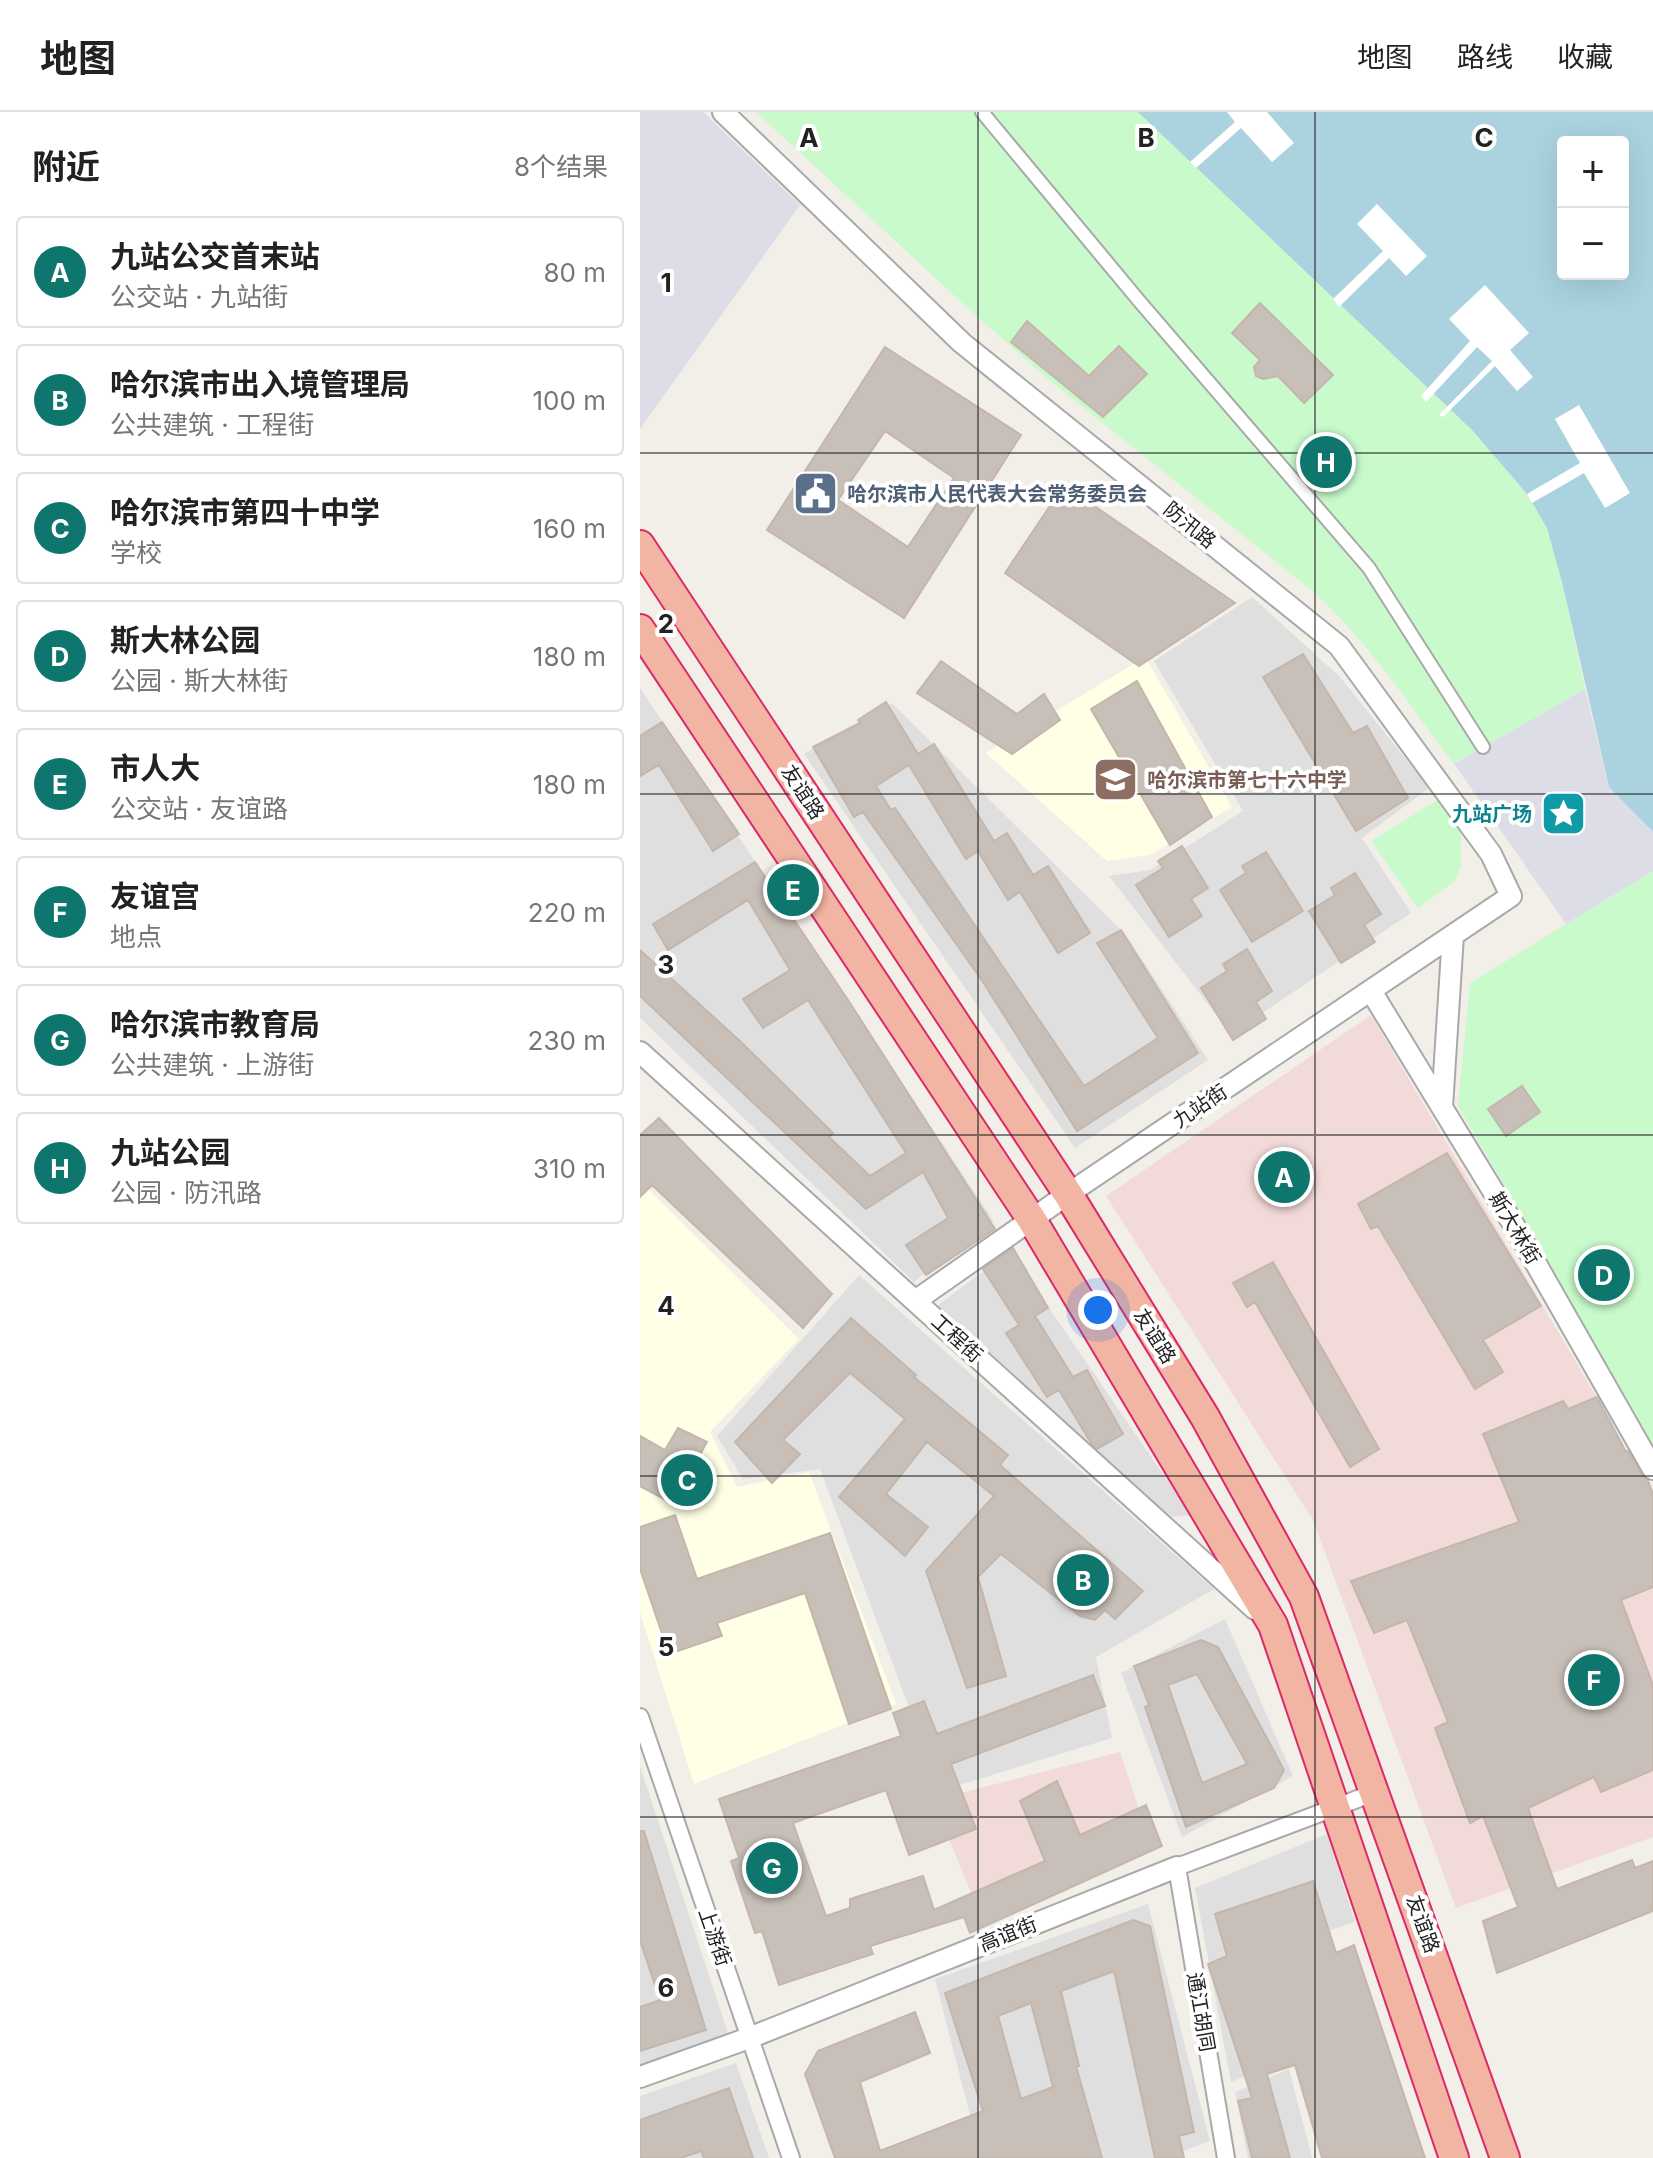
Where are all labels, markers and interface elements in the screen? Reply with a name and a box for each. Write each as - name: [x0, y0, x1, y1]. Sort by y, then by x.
- text: 地图: [40, 35, 116, 81]
- text: 地图: [1357, 40, 1413, 74]
- text: 路线: [1457, 40, 1513, 74]
- text: 收藏: [1557, 40, 1613, 74]
- text: A: [799, 122, 819, 153]
- text: B: [1137, 122, 1155, 153]
- text: C: [1474, 122, 1494, 153]
- map controls: [1557, 136, 1629, 280]
- button: +: [1557, 136, 1629, 208]
- text: 附近: [32, 146, 100, 187]
- text: 8个结果: [514, 151, 608, 182]
- button: −: [1557, 208, 1629, 280]
- text: 九站公交首末站: [110, 238, 320, 274]
- text: A: [50, 257, 70, 288]
- text: 80 m: [543, 257, 606, 288]
- text: 1: [660, 267, 672, 298]
- text: 公交站 · 九站街: [110, 281, 288, 312]
- text: 哈尔滨市出入境管理局: [110, 366, 410, 402]
- text: B: [51, 385, 69, 416]
- text: 100 m: [533, 385, 606, 416]
- text: 公共建筑 · 工程街: [110, 409, 314, 440]
- pin: H: [1300, 432, 1352, 492]
- public building icon: 哈尔滨市人民代表大会常务委员会: [792, 470, 840, 518]
- place label: 哈尔滨市人民代表大会常务委员会: [847, 482, 1147, 506]
- text: 哈尔滨市第四十中学: [110, 494, 380, 530]
- street label: 防汛路: [1159, 497, 1221, 553]
- text: C: [50, 513, 70, 544]
- text: 160 m: [533, 513, 606, 544]
- text: 学校: [110, 537, 162, 568]
- text: 2: [658, 608, 674, 639]
- text: 斯大林公园: [110, 622, 260, 658]
- text: D: [51, 641, 69, 672]
- text: 180 m: [533, 641, 606, 672]
- text: 公园 · 斯大林街: [110, 665, 288, 696]
- text: 市人大: [110, 750, 200, 786]
- school or university icon: 哈尔滨市第七十六中学: [1092, 756, 1140, 804]
- street label: 友谊路: [777, 760, 829, 824]
- place label: 哈尔滨市第七十六中学: [1147, 768, 1347, 792]
- text: E: [52, 769, 68, 800]
- text: 180 m: [533, 769, 606, 800]
- place icon: 九站广场: [1539, 790, 1587, 838]
- text: 公交站 · 友谊路: [110, 793, 288, 824]
- place label: 九站广场: [1452, 802, 1532, 826]
- pin: E: [767, 860, 819, 920]
- text: 友谊宫: [110, 878, 200, 914]
- text: F: [52, 897, 68, 928]
- text: 220 m: [528, 897, 606, 928]
- text: 地点: [110, 921, 162, 952]
- text: 3: [658, 949, 674, 980]
- text: 哈尔滨市教育局: [110, 1006, 320, 1042]
- text: G: [50, 1025, 70, 1056]
- text: 230 m: [528, 1025, 606, 1056]
- text: 公共建筑 · 上游街: [110, 1049, 314, 1080]
- street label: 九站街: [1168, 1079, 1232, 1133]
- text: 九站公园: [110, 1134, 230, 1170]
- pin: A: [1258, 1147, 1310, 1207]
- text: H: [50, 1153, 70, 1184]
- text: 310 m: [533, 1153, 606, 1184]
- text: 公园 · 防汛路: [110, 1177, 262, 1208]
- street label: 斯大林街: [1484, 1188, 1546, 1268]
- pin: D: [1578, 1245, 1630, 1305]
- text: 4: [657, 1290, 675, 1321]
- your location: [1078, 1290, 1118, 1330]
- street label: 友谊路: [1129, 1304, 1181, 1368]
- street label: 工程街: [927, 1309, 987, 1367]
- pin: C: [661, 1450, 713, 1510]
- pin: B: [1057, 1550, 1109, 1610]
- text: 5: [658, 1631, 674, 1662]
- pin: F: [1568, 1650, 1620, 1710]
- pin: G: [746, 1838, 798, 1898]
- street label: 友谊路: [1401, 1892, 1445, 1956]
- street label: 上游街: [694, 1905, 736, 1969]
- street label: 高谊街: [976, 1912, 1040, 1956]
- street label: 通江胡同: [1182, 1971, 1220, 2053]
- text: 6: [658, 1972, 674, 2003]

